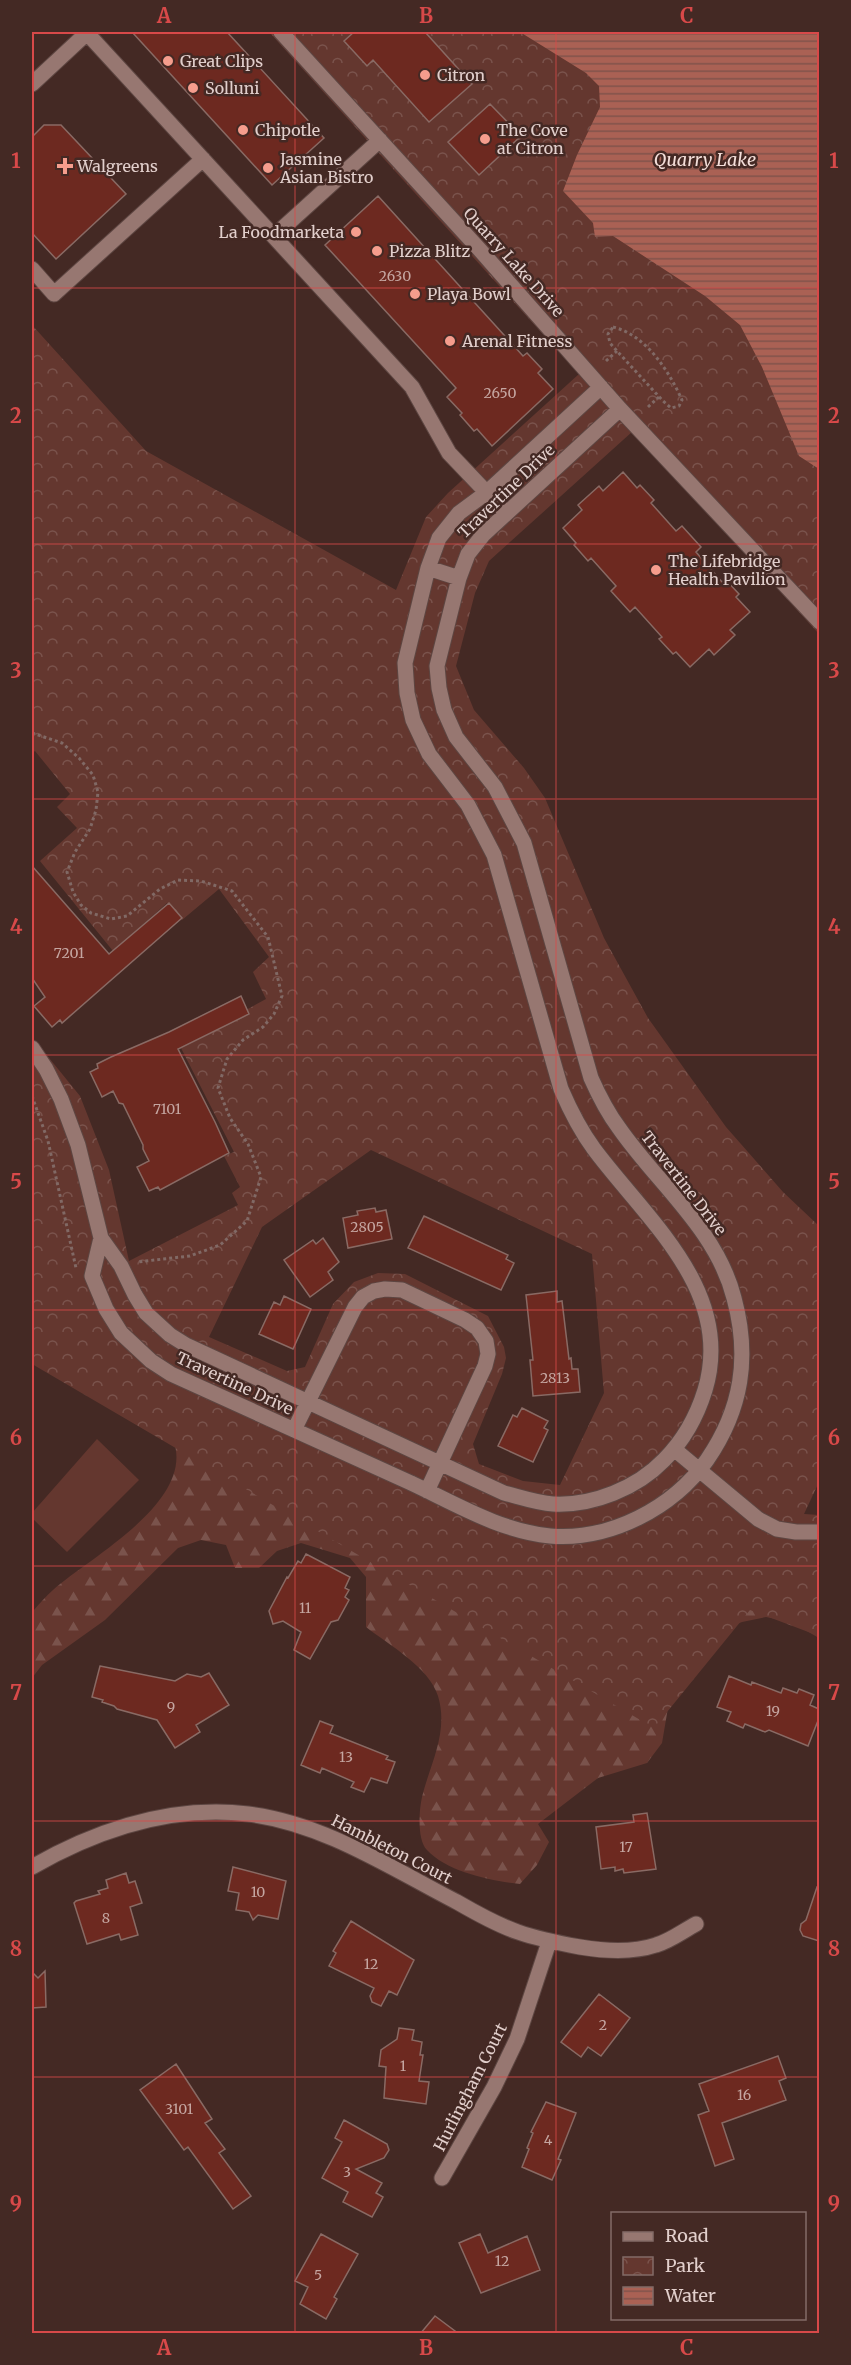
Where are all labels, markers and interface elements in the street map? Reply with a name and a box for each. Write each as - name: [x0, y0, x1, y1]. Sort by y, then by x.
- text: A: [156, 3, 172, 28]
- text: B: [419, 3, 433, 28]
- text: C: [680, 3, 694, 28]
- place label: Great Clips: [180, 51, 263, 71]
- marker: Great Clips: [161, 54, 175, 68]
- place label: Citron: [437, 65, 486, 85]
- marker: Citron: [418, 68, 432, 82]
- place label: Solluni: [205, 78, 259, 98]
- marker: Solluni: [186, 81, 200, 95]
- place label: Chipotle: [255, 120, 320, 140]
- place label: The Cove at Citron: [497, 120, 568, 158]
- marker: Chipotle: [236, 123, 250, 137]
- marker: The Cove at Citron: [478, 132, 492, 146]
- text: 1: [11, 148, 21, 173]
- water label: Quarry Lake: [654, 148, 756, 171]
- text: 1: [829, 148, 839, 173]
- place label: Jasmine Asian Bistro: [279, 149, 373, 187]
- place label: Walgreens: [76, 156, 158, 176]
- marker: Walgreens: [58, 159, 72, 173]
- marker: Jasmine Asian Bistro: [261, 161, 275, 175]
- street label: Quarry Lake Drive: [459, 203, 569, 321]
- place label: La Foodmarketa: [219, 222, 344, 242]
- marker: La Foodmarketa: [349, 225, 363, 239]
- place label: Pizza Blitz: [389, 241, 470, 261]
- marker: Pizza Blitz: [370, 244, 384, 258]
- house number: 2630: [379, 267, 411, 285]
- place label: Playa Bowl: [427, 284, 511, 304]
- marker: Playa Bowl: [408, 287, 422, 301]
- place label: Arenal Fitness: [461, 331, 572, 351]
- marker: Arenal Fitness: [443, 334, 457, 348]
- house number: 2650: [484, 384, 516, 402]
- text: 2: [10, 403, 22, 428]
- text: 2: [828, 403, 840, 428]
- street label: Travertine Drive: [453, 440, 559, 542]
- place label: The Lifebridge Health Pavilion: [668, 551, 786, 589]
- marker: The Lifebridge Health Pavilion: [649, 563, 663, 577]
- text: 3: [10, 658, 22, 683]
- text: 3: [828, 658, 840, 683]
- text: 4: [10, 914, 23, 939]
- text: 4: [828, 914, 841, 939]
- house number: 7201: [54, 944, 84, 962]
- house number: 7101: [153, 1100, 181, 1118]
- street label: Travertine Drive: [637, 1127, 731, 1239]
- text: 5: [10, 1169, 22, 1194]
- text: 5: [828, 1169, 840, 1194]
- house number: 2805: [350, 1218, 384, 1236]
- street label: Travertine Drive: [173, 1347, 297, 1419]
- house number: 2813: [540, 1369, 570, 1387]
- text: 6: [10, 1425, 22, 1450]
- text: 6: [828, 1425, 840, 1450]
- house number: 11: [299, 1599, 311, 1617]
- text: 7: [10, 1680, 22, 1705]
- text: 7: [828, 1680, 840, 1705]
- house number: 9: [167, 1698, 175, 1716]
- house number: 19: [766, 1702, 780, 1720]
- house number: 13: [339, 1748, 353, 1766]
- street label: Hambleton Court: [329, 1810, 456, 1888]
- house number: 17: [619, 1838, 633, 1856]
- house number: 10: [251, 1883, 265, 1901]
- house number: 8: [102, 1909, 110, 1927]
- text: 8: [10, 1936, 22, 1961]
- text: 8: [828, 1936, 840, 1961]
- house number: 12: [364, 1955, 378, 1973]
- house number: 2: [599, 2016, 607, 2034]
- street label: Hurlingham Court: [429, 2019, 511, 2154]
- house number: 1: [400, 2057, 406, 2075]
- house number: 16: [737, 2086, 751, 2104]
- house number: 3101: [165, 2100, 193, 2118]
- house number: 4: [544, 2131, 553, 2149]
- house number: 3: [343, 2163, 351, 2181]
- text: 9: [10, 2191, 22, 2216]
- text: 9: [828, 2191, 840, 2216]
- legend: [611, 2212, 806, 2320]
- text: Road: [665, 2224, 709, 2247]
- house number: 12: [495, 2252, 509, 2270]
- text: Park: [665, 2254, 706, 2277]
- house number: 5: [314, 2266, 322, 2284]
- text: Water: [664, 2284, 716, 2307]
- text: A: [156, 2335, 172, 2360]
- text: B: [419, 2335, 433, 2360]
- text: C: [680, 2335, 694, 2360]

